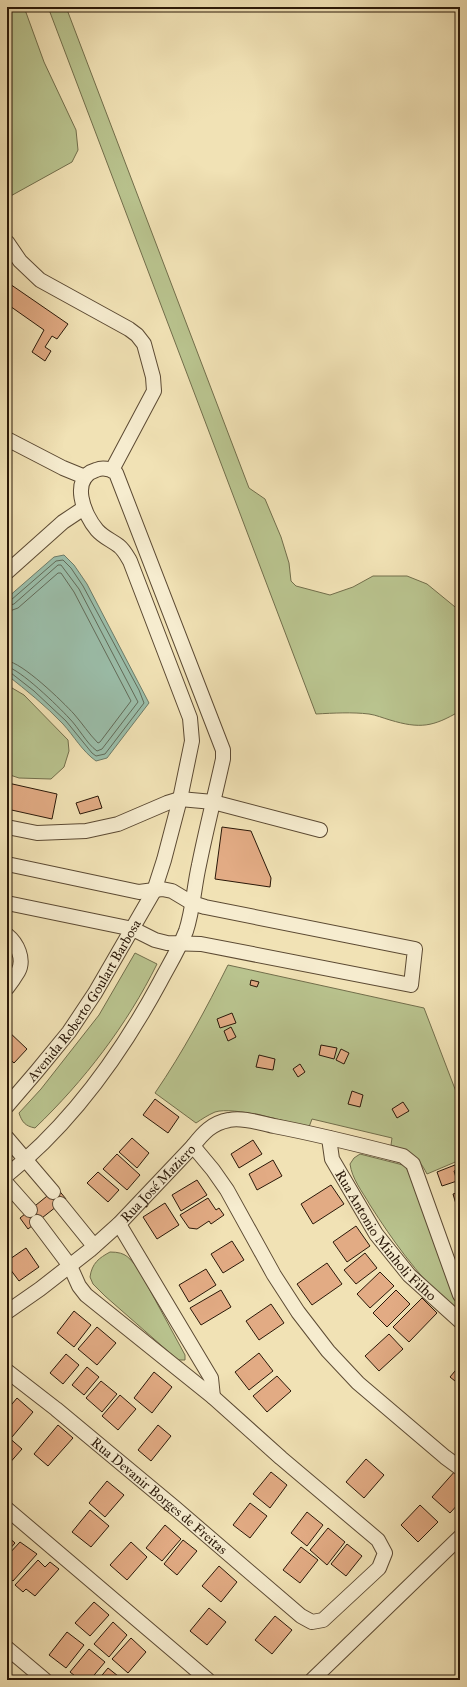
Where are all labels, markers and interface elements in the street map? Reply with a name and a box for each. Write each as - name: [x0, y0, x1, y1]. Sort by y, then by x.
- street label: Avenida Roberto Goulart Barbosa: [23, 917, 145, 1086]
- street label: Rua José Maziero: [117, 1141, 199, 1226]
- street label: Rua Antonio Minholi Filho: [331, 1167, 440, 1305]
- street label: Rua Devanir Borges de Freitas: [88, 1434, 231, 1558]

